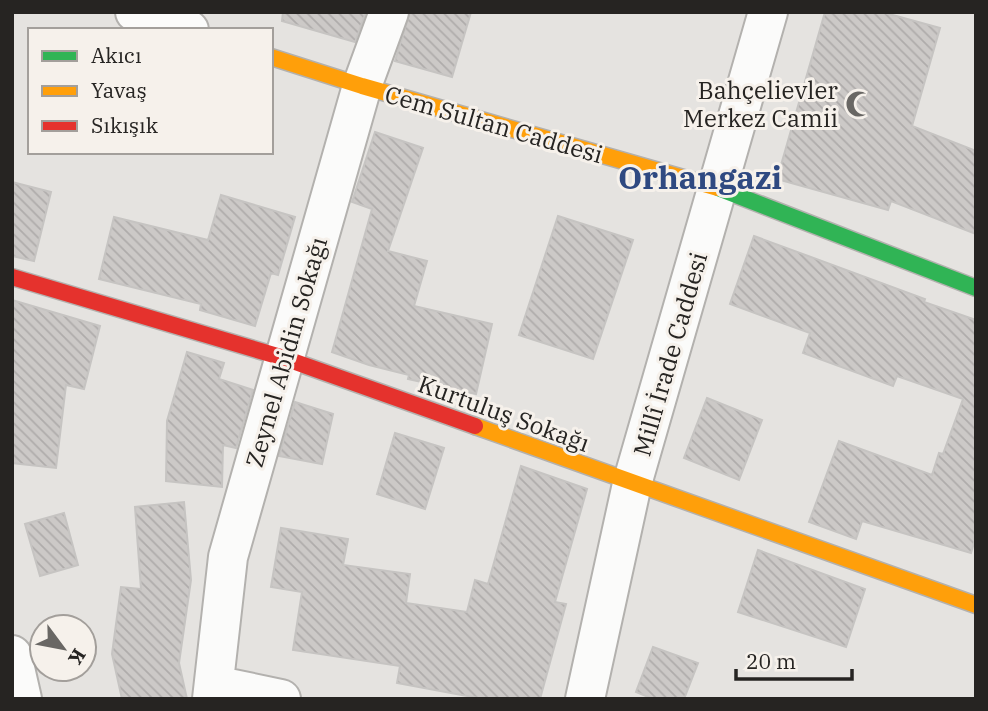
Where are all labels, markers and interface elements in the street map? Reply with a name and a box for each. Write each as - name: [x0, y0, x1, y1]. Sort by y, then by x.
- legend: [28, 28, 273, 154]
- text: Akıcı: [91, 41, 142, 69]
- place label: Bahçelievler Merkez Camii: [683, 74, 838, 134]
- text: Yavaş: [91, 76, 147, 104]
- street label: Cem Sultan Caddesi: [381, 78, 607, 170]
- mosque icon: Bahçelievler Merkez Camii: [844, 89, 874, 119]
- text: Sıkışık: [91, 111, 159, 139]
- district label: Orhangazi: [618, 156, 782, 198]
- street label: Zeynel Abidin Sokağı: [238, 233, 334, 471]
- street label: Millî İrade Caddesi: [626, 248, 714, 460]
- street label: Kurtuluş Sokağı: [414, 367, 594, 459]
- north arrow: [28, 613, 98, 683]
- scale bar: [736, 638, 852, 682]
- text: K: [63, 644, 91, 670]
- text: 20 m: [746, 647, 796, 675]

